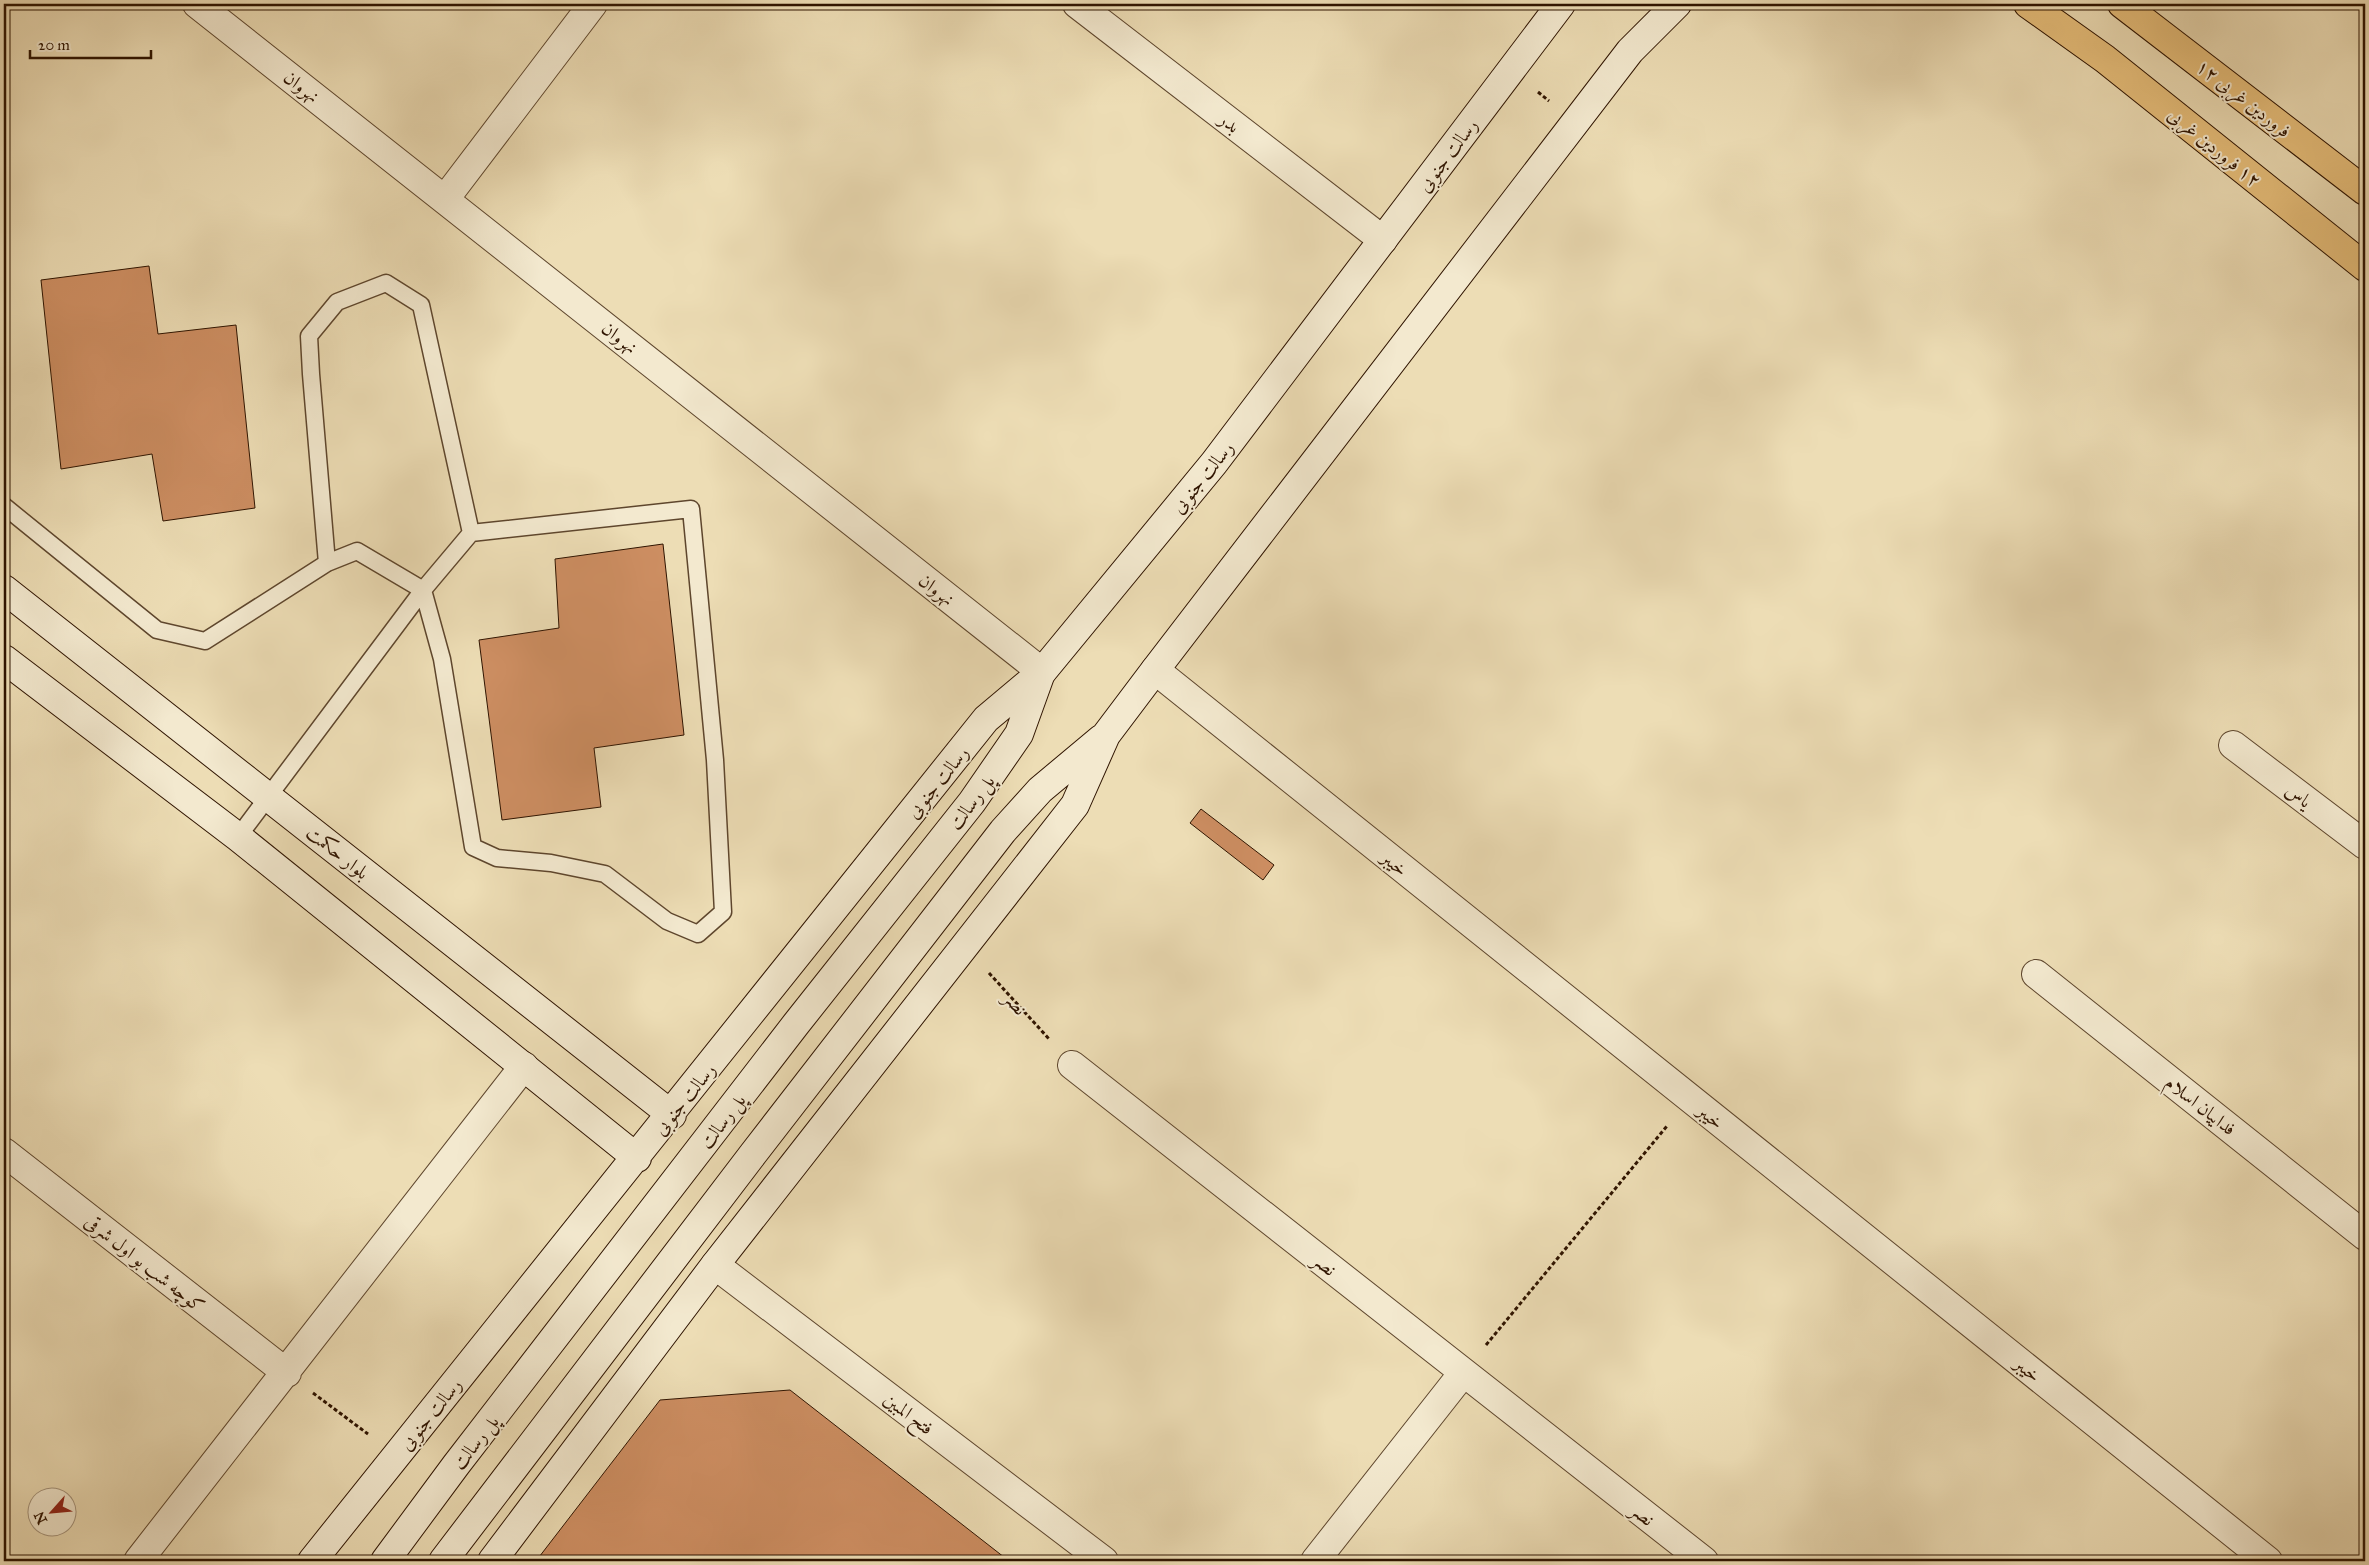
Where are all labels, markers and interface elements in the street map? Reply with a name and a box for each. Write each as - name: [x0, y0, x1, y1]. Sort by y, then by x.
- scale bar: [30, 28, 151, 60]
- text: 20 m: [38, 36, 70, 54]
- street label: ۱۲ فروردین غربی: [2190, 54, 2295, 145]
- street label: نهروان: [279, 65, 324, 108]
- street label: ١٢ فروردین غربى: [2162, 103, 2266, 194]
- street label: بدر: [1213, 106, 1245, 138]
- street label: رسالت جنوبی: [1412, 114, 1485, 198]
- street label: نهروان: [597, 316, 642, 359]
- street label: رسالت جنوبی: [1166, 437, 1241, 520]
- street label: نهروان: [914, 568, 959, 611]
- street label: رسالت جنوبی: [901, 742, 976, 825]
- street label: پل رسالت: [943, 769, 1002, 835]
- street label: یاس: [2280, 778, 2317, 814]
- street label: بلوار حکمت: [302, 821, 374, 884]
- street label: خیبر: [1375, 845, 1413, 881]
- street label: نصر: [997, 985, 1032, 1021]
- street label: رسالت جنوبی: [648, 1059, 723, 1142]
- street label: فداییان اسلام: [2158, 1071, 2241, 1144]
- street label: پل رسالت: [694, 1088, 753, 1154]
- street label: خیبر: [1691, 1098, 1729, 1134]
- street label: کوچه شب بو اول شرقی: [79, 1209, 209, 1319]
- street label: نصر: [1306, 1247, 1341, 1282]
- street label: خیبر: [2008, 1351, 2046, 1387]
- street label: رسالت جنوبی: [394, 1374, 469, 1457]
- street label: فتح المبین: [876, 1387, 938, 1444]
- street label: پل رسالت: [447, 1409, 506, 1475]
- north arrow: [28, 1488, 78, 1538]
- street label: نصر: [1624, 1497, 1659, 1532]
- text: N: [31, 1508, 51, 1527]

